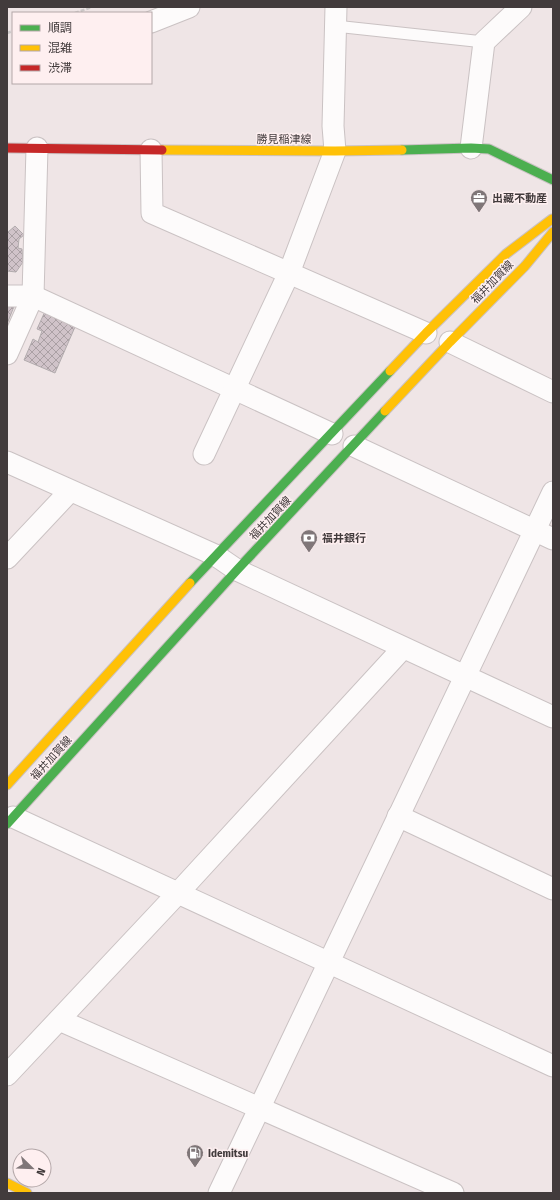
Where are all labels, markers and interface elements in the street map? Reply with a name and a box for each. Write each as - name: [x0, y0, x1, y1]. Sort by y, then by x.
- legend: [12, 12, 152, 84]
- text: 順調: [48, 21, 72, 35]
- text: 混雑: [48, 41, 72, 55]
- text: 渋滞: [48, 61, 72, 75]
- street label: 勝見稲津線: [257, 133, 312, 146]
- office icon: 出藏不動産: [469, 188, 489, 213]
- place label: 出藏不動産: [492, 192, 547, 205]
- street label: 福井加賀線: [469, 258, 516, 307]
- street label: 福井加賀線: [247, 494, 294, 543]
- bank icon: 福井銀行: [299, 528, 319, 553]
- place label: 福井銀行: [322, 532, 366, 545]
- street label: 福井加賀線: [28, 734, 75, 783]
- fuel station icon: Idemitsu: [185, 1143, 205, 1168]
- place label: Idemitsu: [208, 1147, 248, 1160]
- north arrow: [12, 1148, 52, 1188]
- text: N: [33, 1166, 48, 1177]

